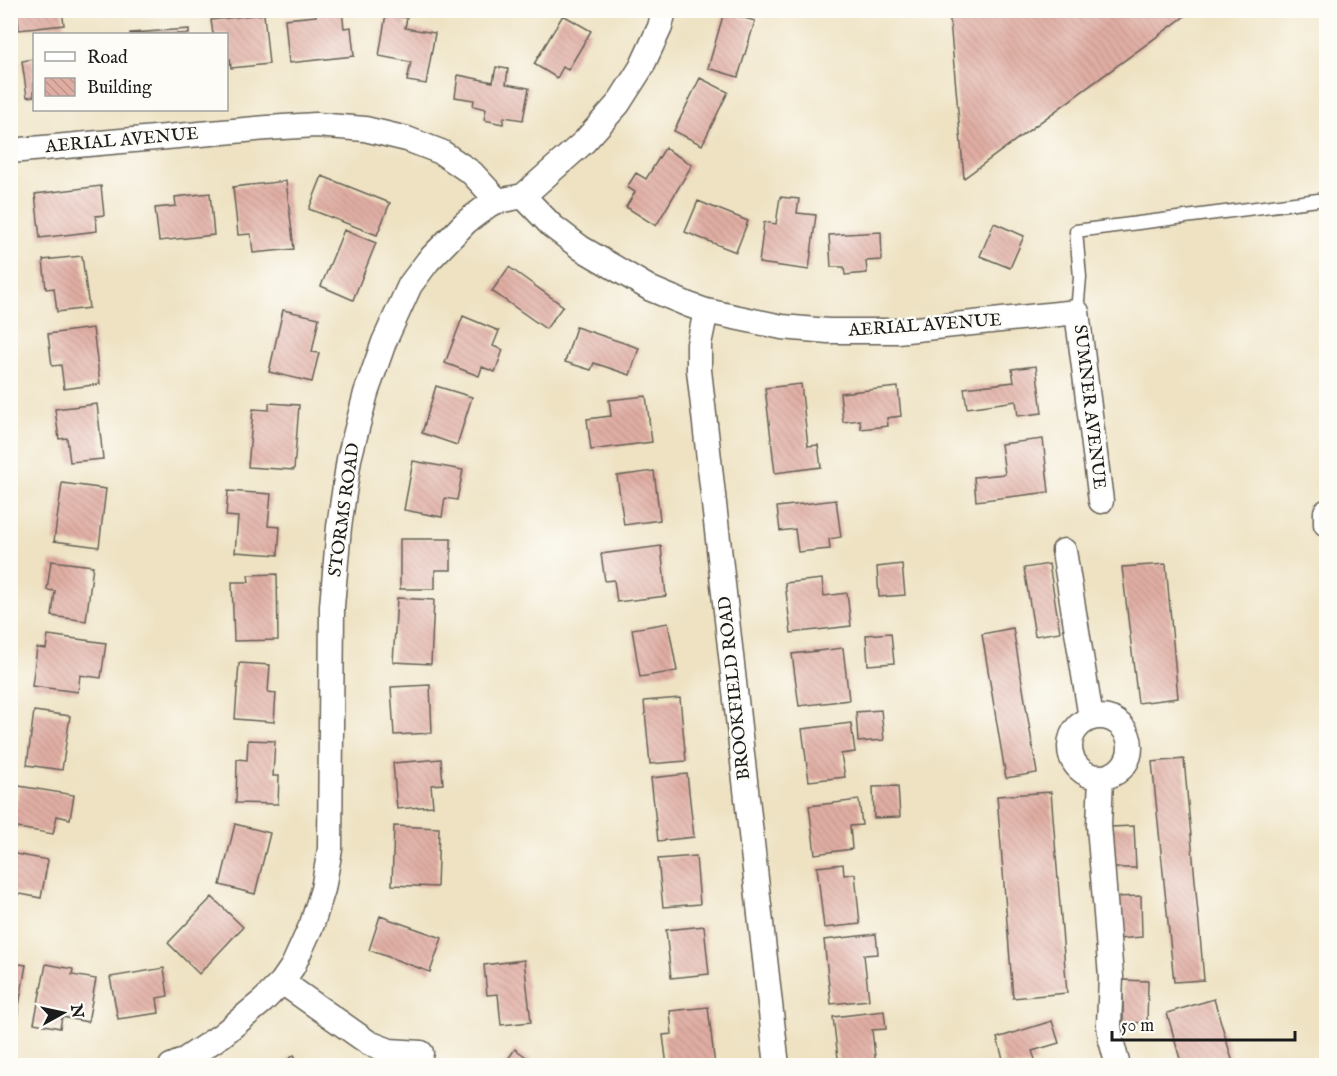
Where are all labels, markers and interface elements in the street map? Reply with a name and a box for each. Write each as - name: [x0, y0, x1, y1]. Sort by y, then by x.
- legend: [33, 33, 228, 111]
- text: Road: [87, 47, 128, 70]
- text: Building: [87, 77, 152, 100]
- street label: AERIAL AVENUE: [43, 123, 200, 159]
- street label: AERIAL AVENUE: [847, 309, 1002, 343]
- street label: SUMNER AVENUE: [1067, 323, 1111, 491]
- street label: STORMS ROAD: [324, 441, 366, 579]
- street label: BROOKFIELD ROAD: [714, 595, 756, 781]
- north arrow: [33, 983, 93, 1043]
- text: N: [65, 1002, 87, 1020]
- scale bar: [1112, 1004, 1295, 1042]
- text: 50 m: [1121, 1015, 1154, 1038]

